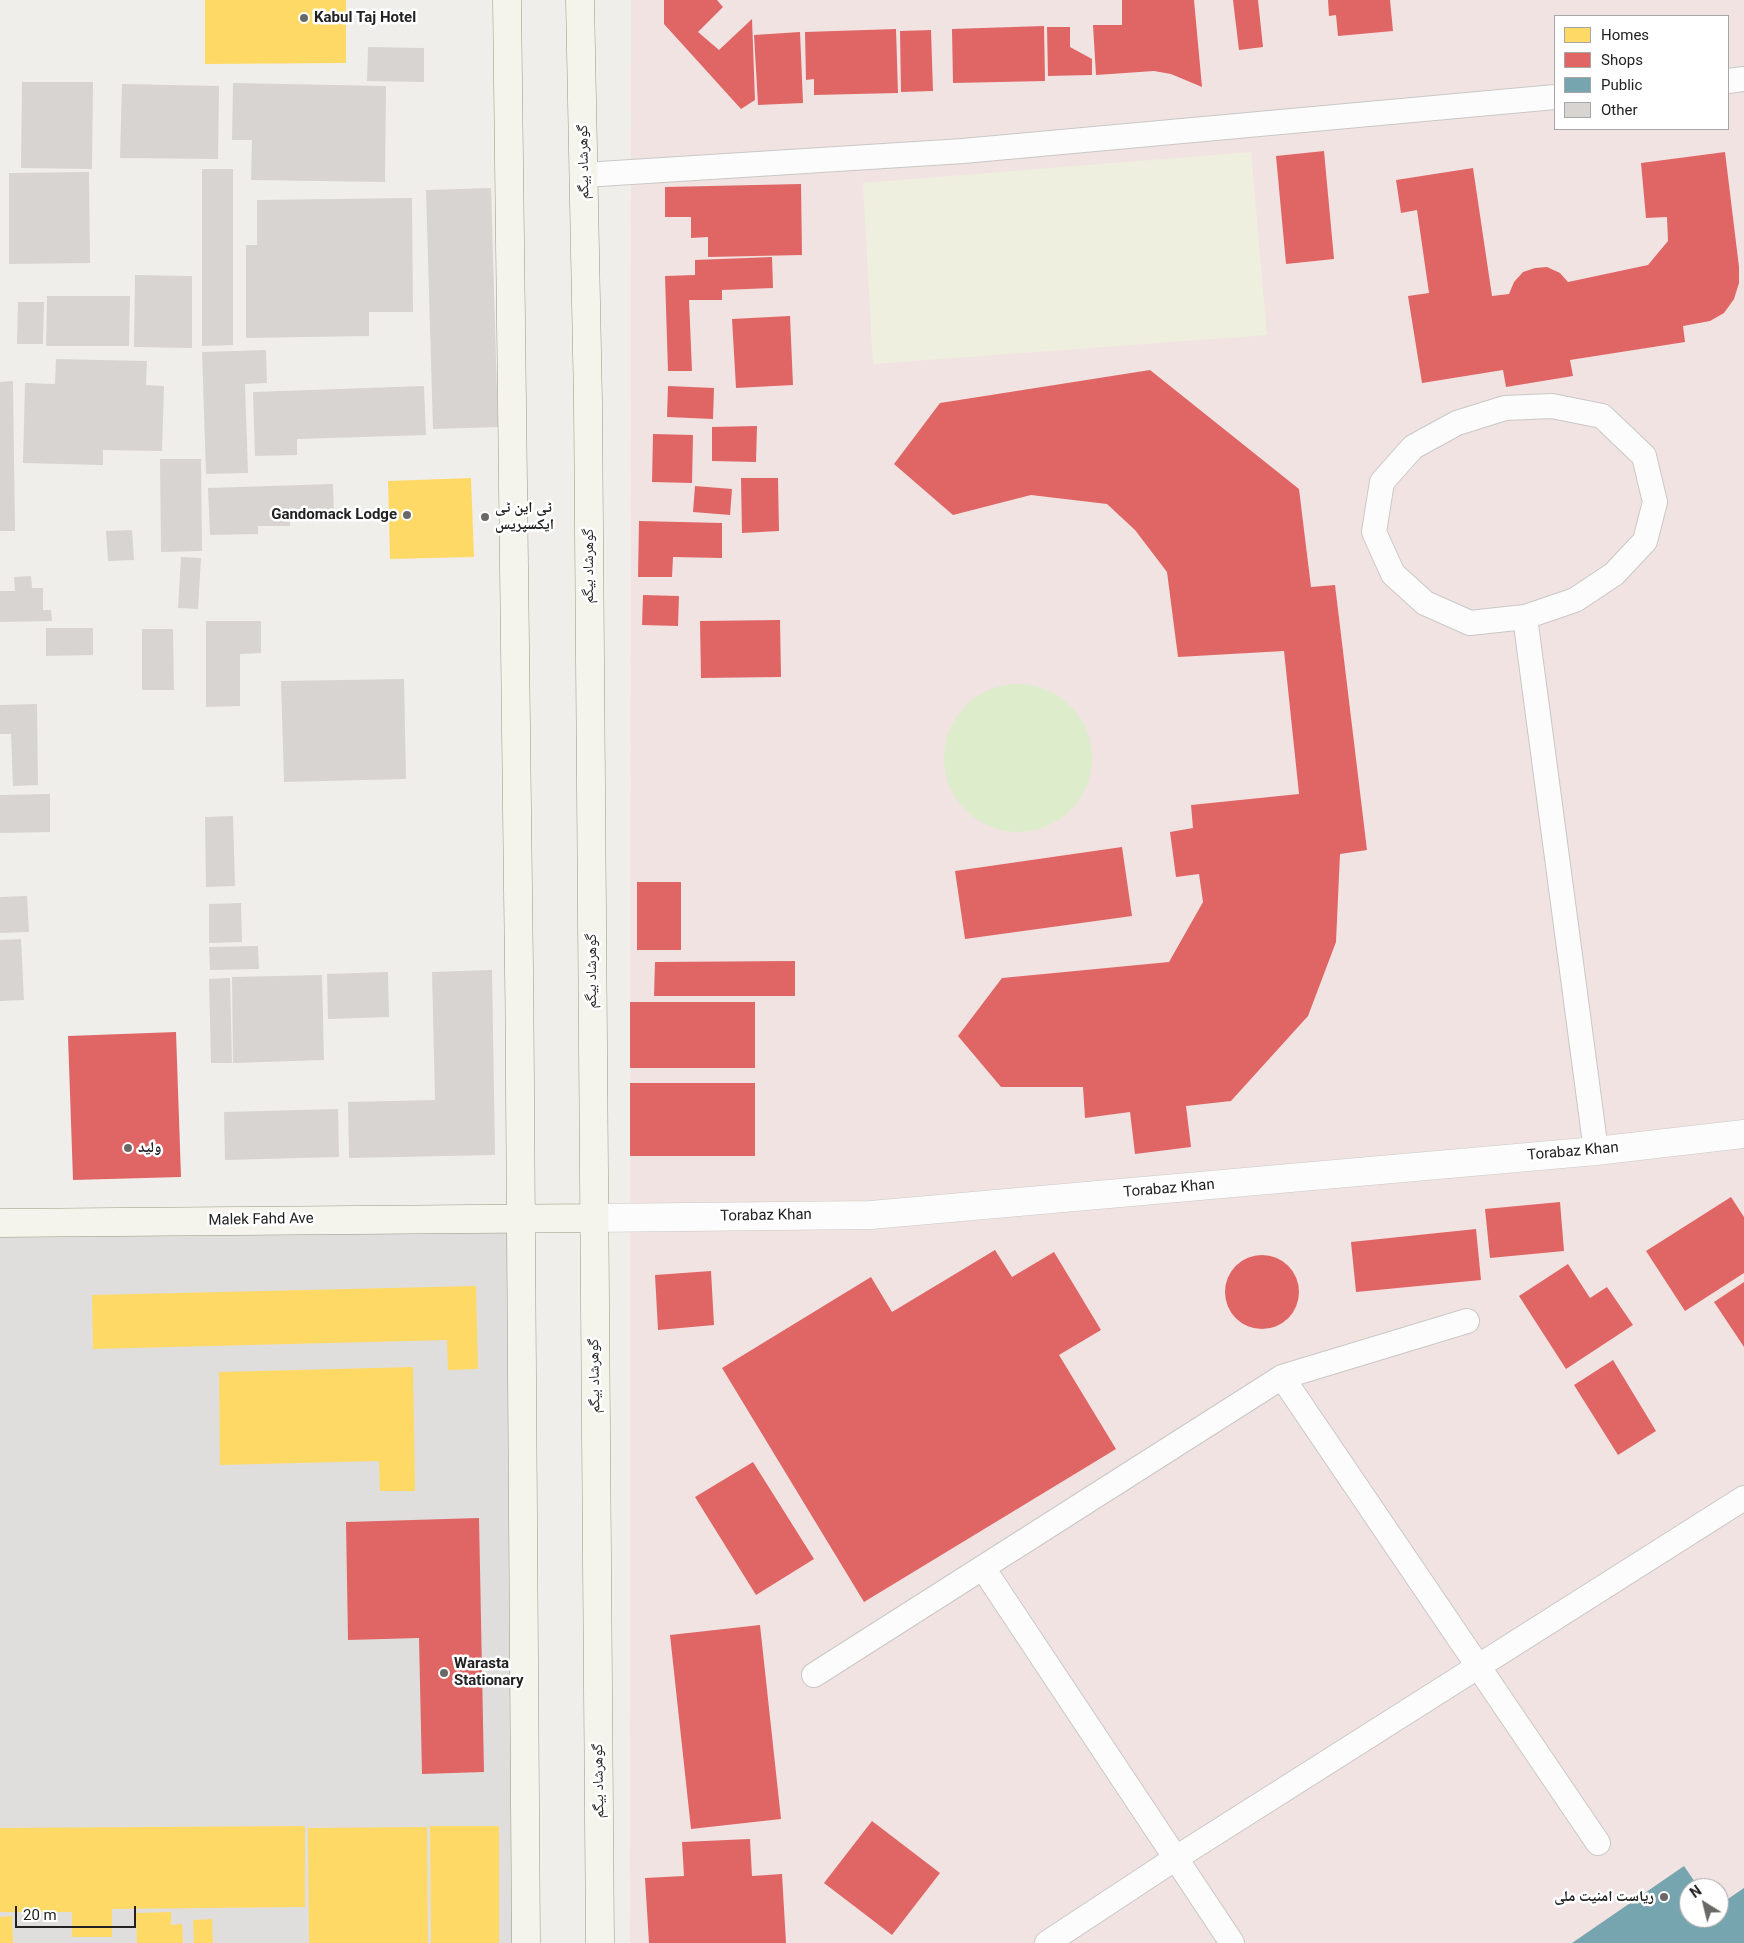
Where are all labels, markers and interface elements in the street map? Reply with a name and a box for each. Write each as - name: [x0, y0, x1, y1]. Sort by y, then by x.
- place label: Kabul Taj Hotel: [314, 9, 416, 27]
- marker: Kabul Taj Hotel: [298, 12, 310, 24]
- legend: [1554, 15, 1729, 130]
- text: Homes: [1601, 26, 1649, 44]
- text: Shops: [1601, 51, 1643, 69]
- text: Public: [1601, 76, 1642, 94]
- text: Other: [1601, 101, 1638, 119]
- street label: گوهرشاد بیگم: [574, 124, 594, 200]
- place label: ٹی این ٹی ایکسپریس: [495, 499, 554, 534]
- place label: Gandomack Lodge: [271, 506, 397, 524]
- marker: Gandomack Lodge: [401, 509, 413, 521]
- marker: ٹی این ٹی ایکسپریس: [479, 511, 491, 523]
- street label: گوهرشاد بیگم: [580, 529, 598, 603]
- street label: گوهرشاد بیگم: [583, 934, 601, 1008]
- place label: ولید: [138, 1139, 161, 1157]
- street label: Torabaz Khan: [1527, 1139, 1619, 1165]
- marker: ولید: [122, 1142, 134, 1154]
- street label: Torabaz Khan: [1123, 1176, 1215, 1202]
- street label: Torabaz Khan: [720, 1206, 812, 1226]
- street label: Malek Fahd Ave: [208, 1210, 314, 1230]
- street label: گوهرشاد بیگم: [585, 1338, 605, 1414]
- place label: Warasta Stationary: [454, 1655, 523, 1690]
- marker: Warasta Stationary: [438, 1667, 450, 1679]
- street label: گوهرشاد بیگم: [589, 1743, 609, 1819]
- north arrow: [1679, 1878, 1729, 1928]
- text: N: [1687, 1882, 1704, 1901]
- place label: ریاست امنیت ملی: [1554, 1888, 1654, 1906]
- marker: ریاست امنیت ملی: [1658, 1891, 1670, 1903]
- scale bar: [18, 1896, 139, 1928]
- text: 20 m: [23, 1906, 57, 1924]

